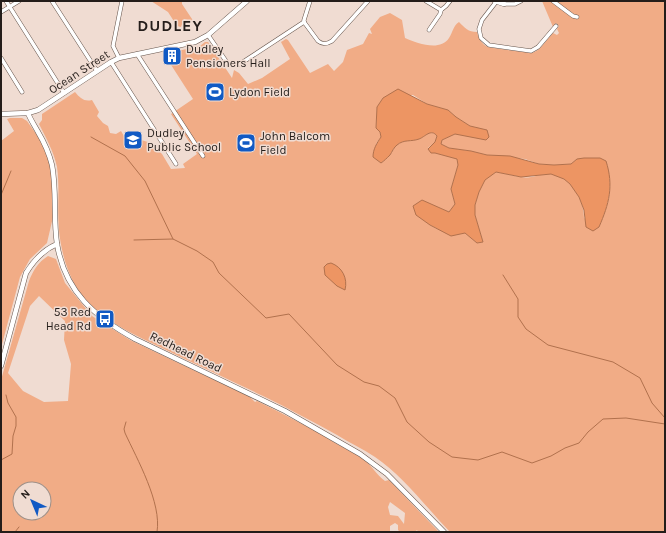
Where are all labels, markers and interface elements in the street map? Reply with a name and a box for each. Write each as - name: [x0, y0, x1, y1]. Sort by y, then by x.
- district label: DUDLEY: [137, 16, 203, 35]
- place label: Dudley Pensioners Hall: [186, 42, 271, 70]
- building icon: Dudley Pensioners Hall: [161, 45, 183, 67]
- street label: Ocean Street: [46, 47, 112, 97]
- sports icon: Lydon Field: [204, 81, 226, 103]
- place label: Lydon Field: [229, 85, 290, 99]
- place label: Dudley Public School: [147, 126, 221, 154]
- school or university icon: Dudley Public School: [122, 129, 144, 151]
- place label: John Balcom Field: [260, 129, 330, 157]
- sports icon: John Balcom Field: [235, 132, 257, 154]
- place label: 53 Red Head Rd: [46, 305, 91, 333]
- bus stop icon: 53 Red Head Rd: [94, 308, 116, 330]
- street label: Redhead Road: [148, 329, 224, 375]
- north arrow: [12, 481, 52, 521]
- text: N: [18, 487, 33, 502]

